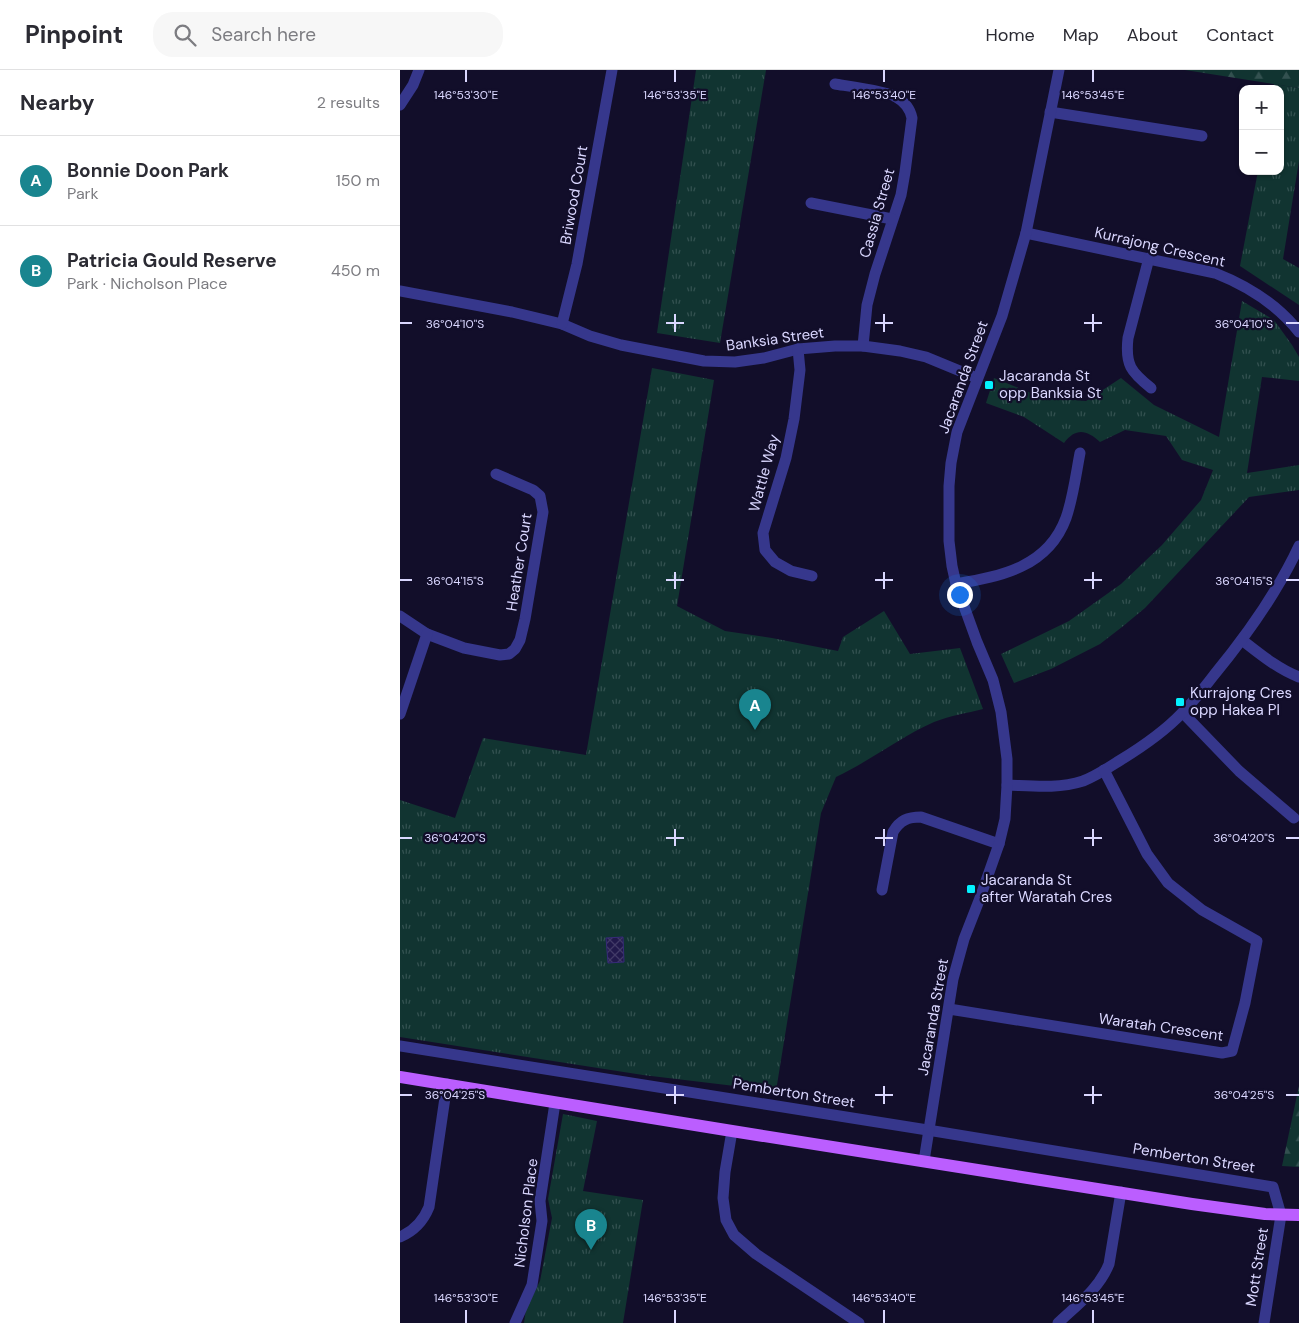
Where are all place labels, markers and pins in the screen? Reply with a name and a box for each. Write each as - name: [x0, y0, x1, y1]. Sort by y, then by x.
- place label: Jacaranda St opp Banksia St: [999, 366, 1102, 403]
- marker: Jacaranda St opp Banksia St: [983, 379, 995, 391]
- place label: Kurrajong Cres opp Hakea Pl: [1190, 683, 1292, 720]
- pin: A: [739, 689, 771, 730]
- marker: Kurrajong Cres opp Hakea Pl: [1174, 696, 1186, 708]
- place label: Jacaranda St after Waratah Cres: [981, 870, 1112, 907]
- marker: Jacaranda St after Waratah Cres: [965, 883, 977, 895]
- pin: B: [575, 1209, 607, 1250]

